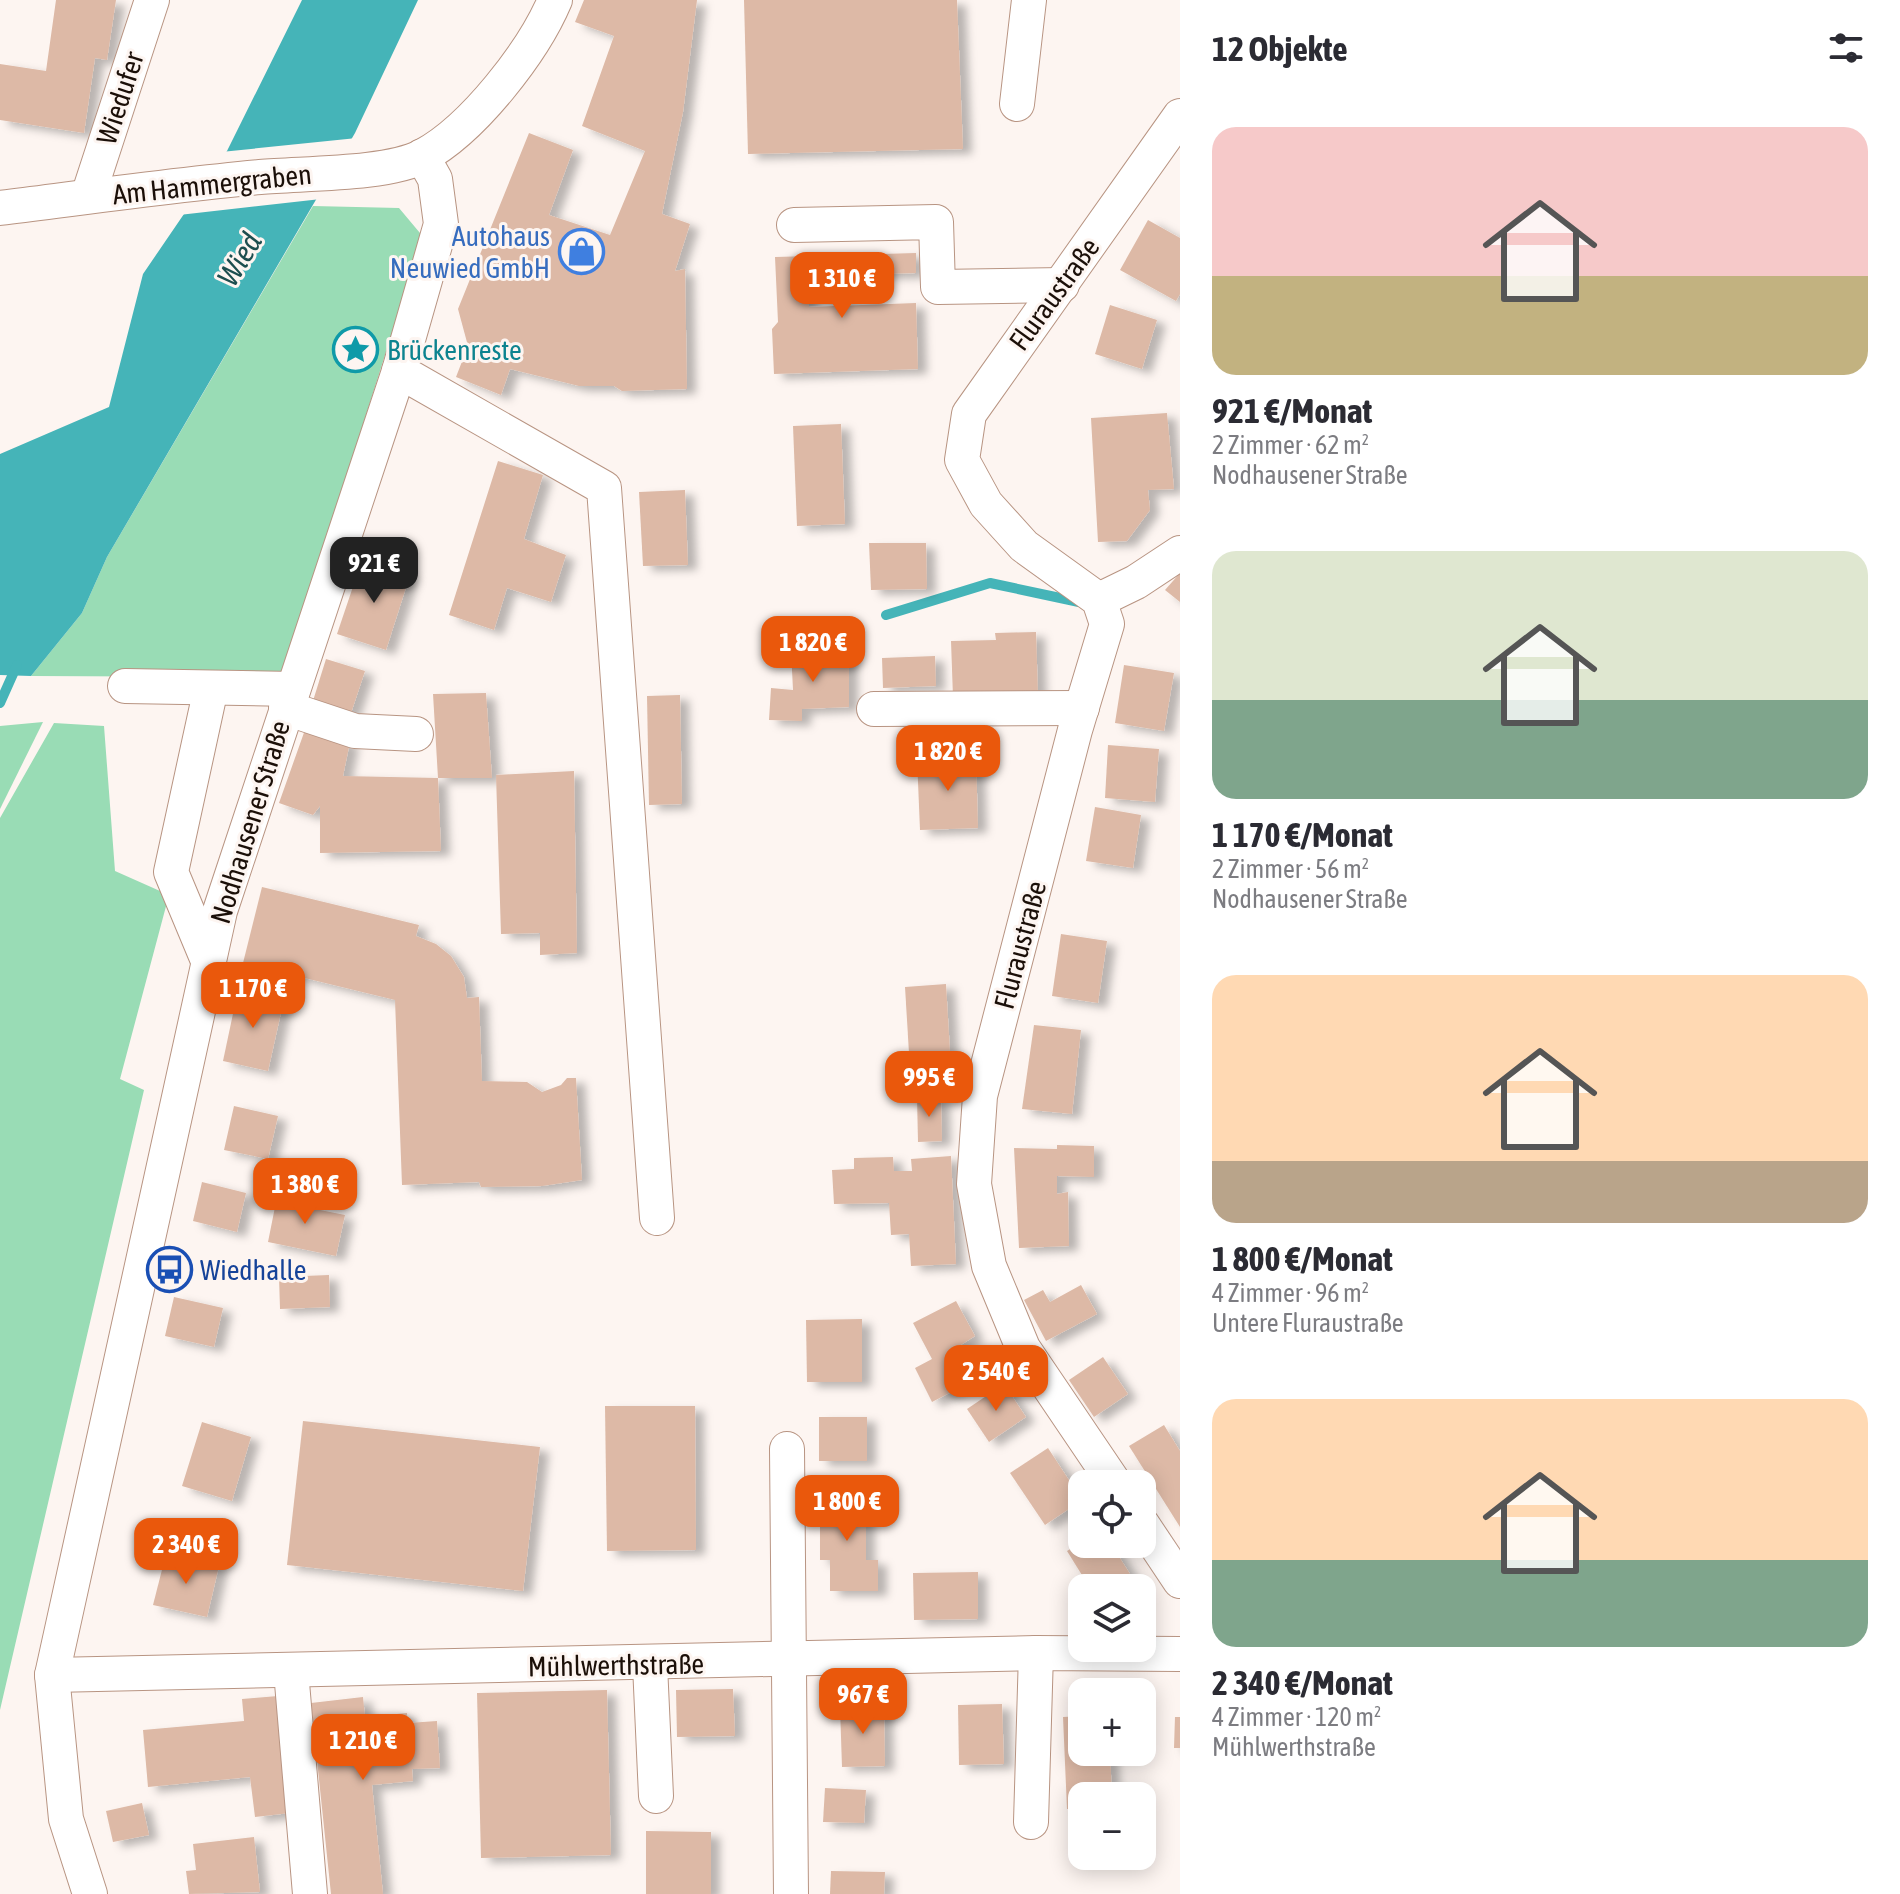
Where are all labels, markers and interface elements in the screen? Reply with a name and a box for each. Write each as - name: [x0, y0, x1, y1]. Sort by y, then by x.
- icon: filters: [1824, 26, 1868, 70]
- text: 12 Objekte: [1212, 29, 1348, 68]
- street label: Wiedufer: [90, 47, 150, 148]
- street label: Am Hammergraben: [111, 158, 313, 210]
- icon: home: [1468, 179, 1612, 323]
- place label: Autohaus Neuwied GmbH: [390, 220, 550, 284]
- water label: Wied: [210, 226, 268, 292]
- shop icon: Autohaus Neuwied GmbH: [557, 228, 605, 276]
- street label: Fluraustraße: [1003, 232, 1105, 356]
- pin: 1 310 €: [768, 252, 916, 320]
- text: 1 310 €: [808, 263, 876, 293]
- place icon: Brückenreste: [332, 326, 380, 374]
- place label: Brückenreste: [387, 334, 522, 366]
- text: 921 €/Monat: [1212, 391, 1372, 430]
- text: 2 Zimmer · 62 m²: [1212, 430, 1369, 460]
- text: Nodhausener Straße: [1212, 460, 1407, 490]
- pin: 921 €: [318, 537, 430, 605]
- text: 921 €: [348, 548, 400, 578]
- icon: home: [1468, 603, 1612, 747]
- pin: 1 820 €: [739, 616, 887, 684]
- text: 1 820 €: [779, 627, 847, 657]
- street label: Nodhausener Straße: [204, 717, 296, 927]
- pin: 1 820 €: [874, 725, 1022, 793]
- text: 1 820 €: [914, 736, 982, 766]
- text: 1 170 €/Monat: [1212, 815, 1393, 854]
- text: 2 Zimmer · 56 m²: [1212, 854, 1369, 884]
- street label: Fluraustraße: [988, 878, 1052, 1012]
- text: Nodhausener Straße: [1212, 884, 1407, 914]
- pin: 1 170 €: [179, 962, 327, 1030]
- text: 1 170 €: [219, 973, 287, 1003]
- icon: home: [1468, 1027, 1612, 1171]
- pin: 995 €: [873, 1051, 985, 1119]
- text: 995 €: [903, 1062, 955, 1092]
- pin: 1 380 €: [231, 1158, 379, 1226]
- text: 1 380 €: [271, 1169, 339, 1199]
- text: 1 800 €/Monat: [1212, 1239, 1393, 1278]
- bus stop icon: Wiedhalle: [145, 1246, 193, 1294]
- place label: Wiedhalle: [200, 1254, 306, 1286]
- text: 4 Zimmer · 96 m²: [1212, 1278, 1369, 1308]
- text: Untere Fluraustraße: [1212, 1308, 1404, 1338]
- pin: 2 540 €: [922, 1345, 1070, 1413]
- text: 2 540 €: [962, 1356, 1030, 1386]
- icon: home: [1468, 1451, 1612, 1595]
- map controls: [1068, 1470, 1156, 1870]
- button: locate: [1068, 1470, 1156, 1558]
- pin: 1 800 €: [773, 1475, 921, 1543]
- text: 1 800 €: [813, 1486, 881, 1516]
- pin: 2 340 €: [112, 1518, 260, 1586]
- text: 2 340 €: [152, 1529, 220, 1559]
- button: layers: [1068, 1574, 1156, 1662]
- street label: Mühlwerthstraße: [528, 1647, 704, 1683]
- text: 2 340 €/Monat: [1212, 1663, 1393, 1702]
- pin: 967 €: [807, 1668, 919, 1736]
- button: +: [1068, 1678, 1156, 1766]
- text: 967 €: [837, 1679, 889, 1709]
- text: 4 Zimmer · 120 m²: [1212, 1702, 1381, 1732]
- pin: 1 210 €: [289, 1714, 437, 1782]
- text: 1 210 €: [329, 1725, 397, 1755]
- text: Mühlwerthstraße: [1212, 1732, 1376, 1762]
- button: −: [1068, 1782, 1156, 1870]

